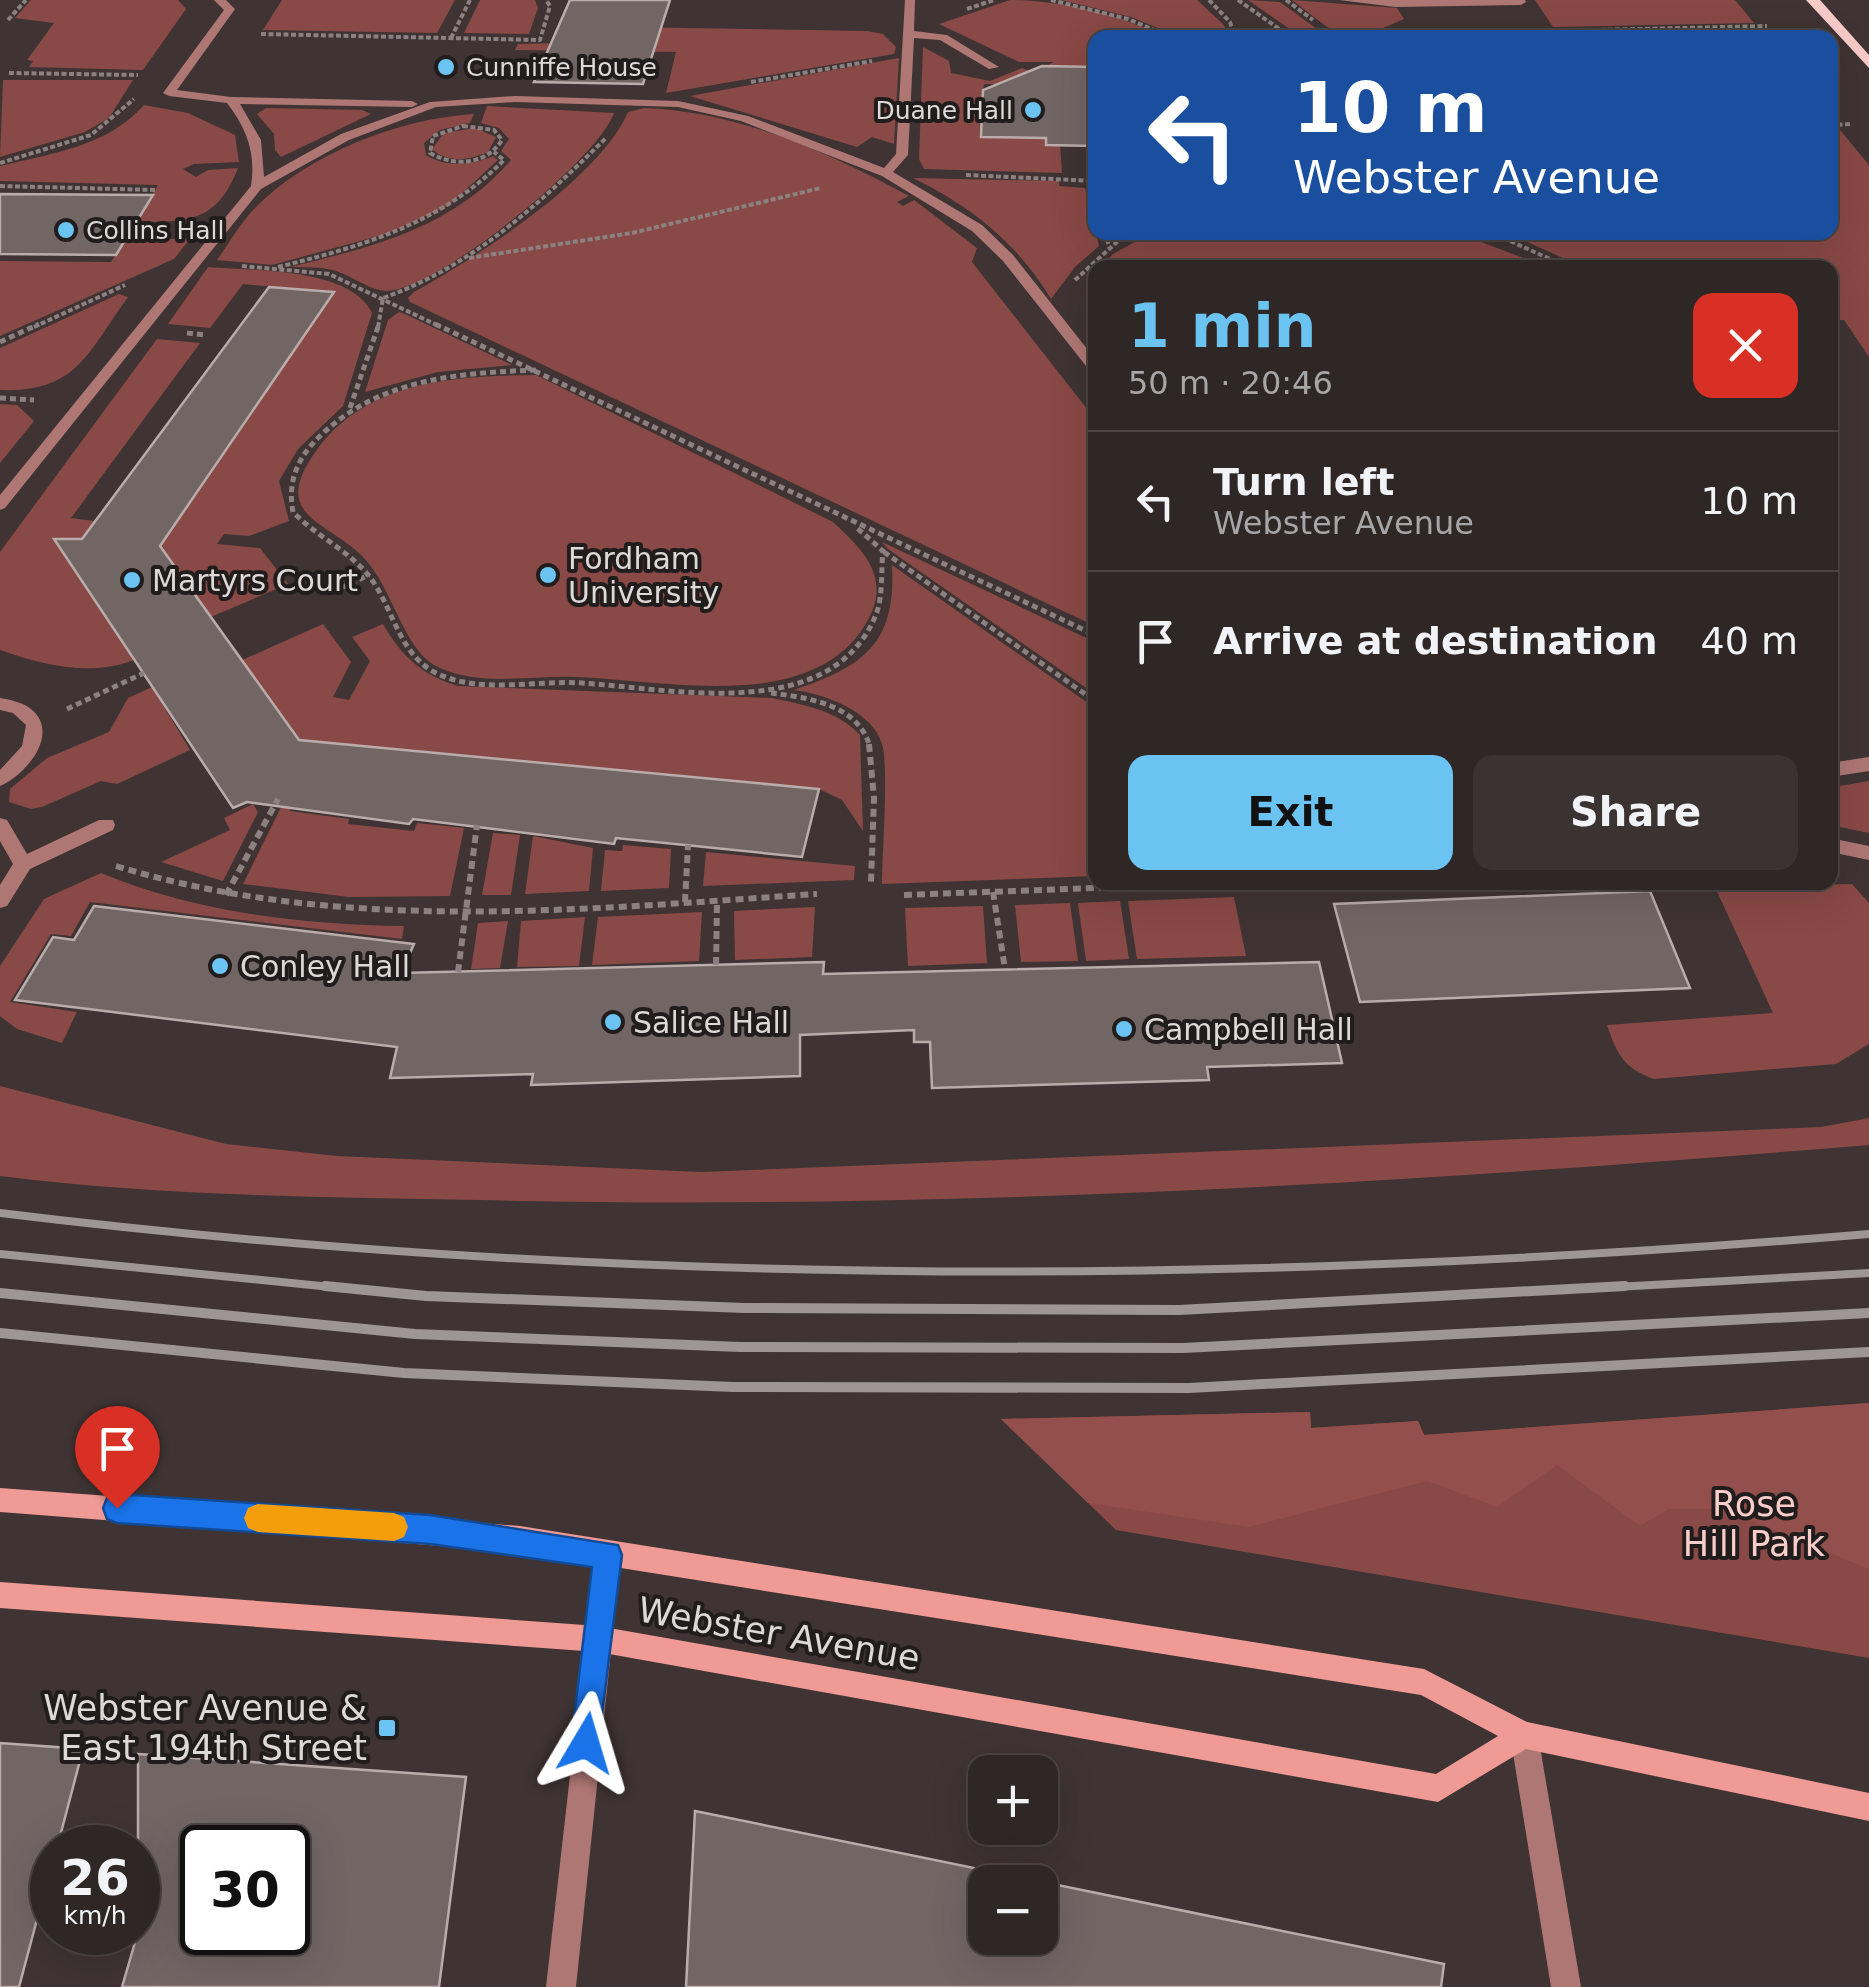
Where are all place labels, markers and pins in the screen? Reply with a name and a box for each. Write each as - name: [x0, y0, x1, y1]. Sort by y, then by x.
- place label: Cunniffe House: [466, 53, 657, 82]
- marker: Cunniffe House: [435, 56, 457, 78]
- place label: Duane Hall: [875, 96, 1013, 125]
- marker: Duane Hall: [1022, 99, 1044, 121]
- place label: Collins Hall: [86, 216, 224, 245]
- marker: Collins Hall: [55, 219, 77, 241]
- place label: Fordham University: [568, 541, 719, 610]
- place label: Martyrs Court: [152, 563, 358, 598]
- marker: Fordham University: [537, 564, 559, 586]
- marker: Martyrs Court: [121, 569, 143, 591]
- place label: Conley Hall: [240, 949, 410, 984]
- marker: Conley Hall: [209, 955, 231, 977]
- place label: Salice Hall: [633, 1005, 789, 1040]
- marker: Salice Hall: [602, 1011, 624, 1033]
- place label: Campbell Hall: [1144, 1012, 1353, 1047]
- marker: Campbell Hall: [1113, 1018, 1135, 1040]
- pin: [75, 1406, 160, 1509]
- place label: Webster Avenue & East 194th Street: [43, 1688, 367, 1768]
- marker: Webster Avenue & East 194th Street: [376, 1717, 398, 1739]

